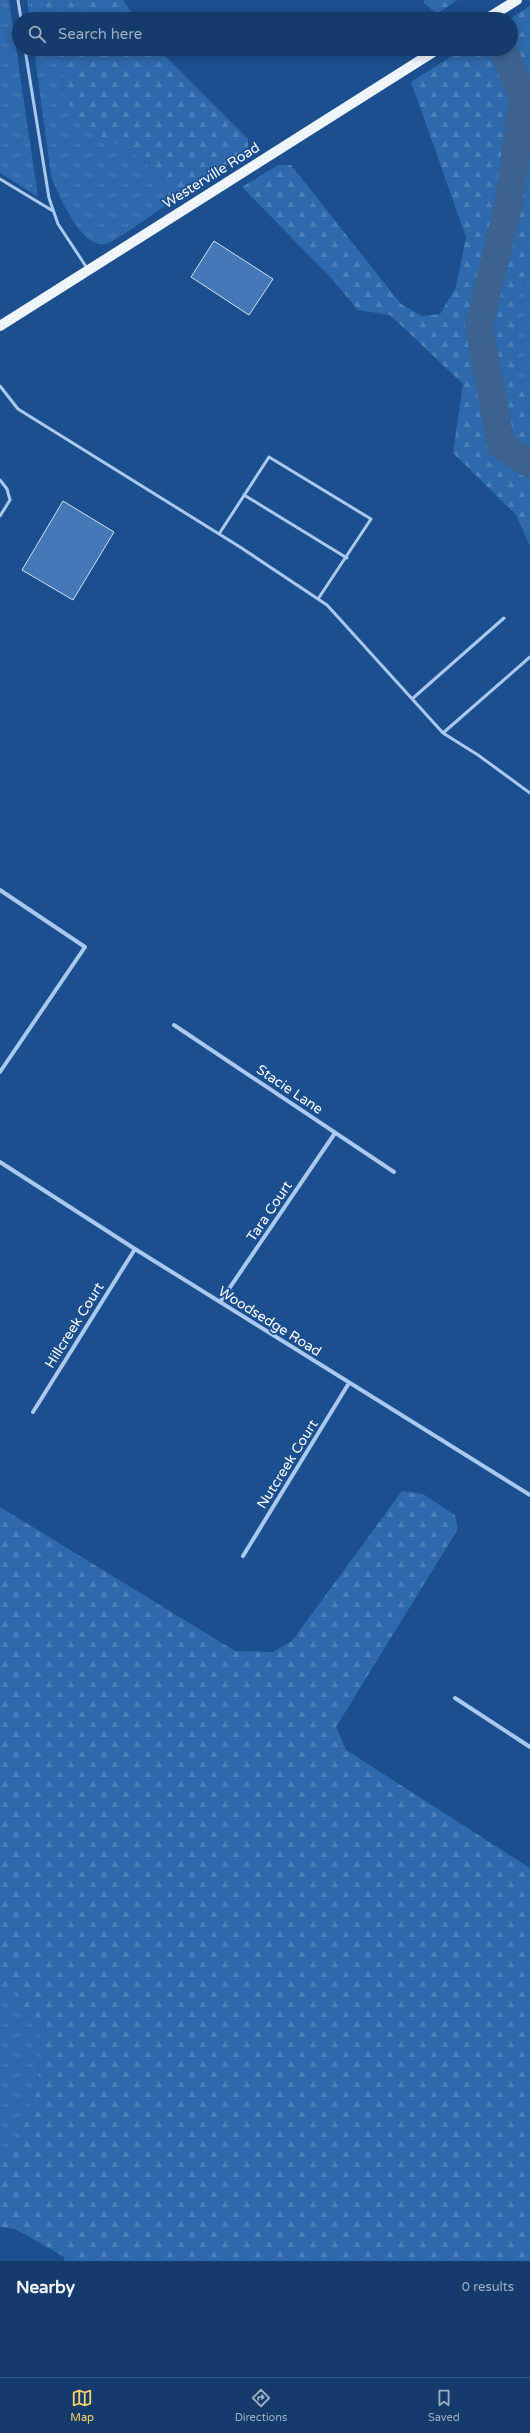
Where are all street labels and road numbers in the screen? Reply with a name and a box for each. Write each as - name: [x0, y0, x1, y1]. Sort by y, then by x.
- street label: Westerville Road: [160, 139, 263, 212]
- street label: Stacie Lane: [253, 1061, 326, 1118]
- street label: Tara Court: [243, 1177, 296, 1245]
- street label: Hillcreek Court: [41, 1279, 108, 1371]
- street label: Woodsedge Road: [215, 1283, 324, 1360]
- street label: Nutcreek Court: [253, 1416, 322, 1512]

